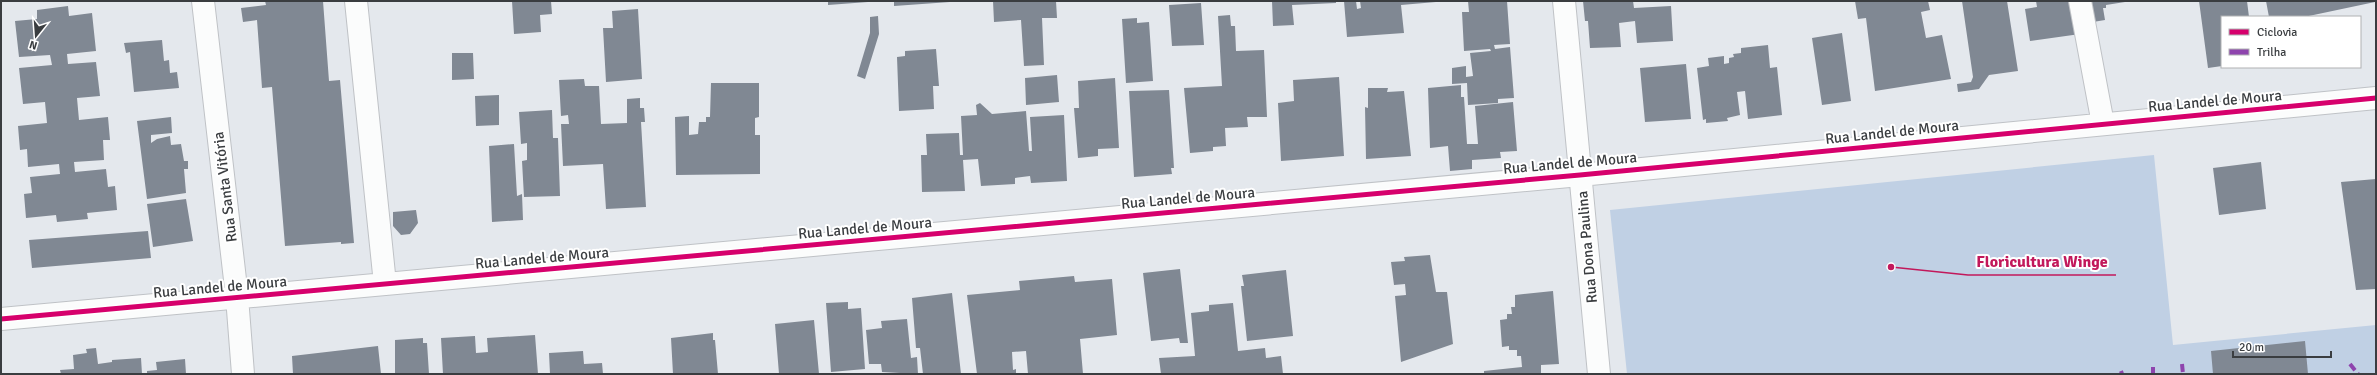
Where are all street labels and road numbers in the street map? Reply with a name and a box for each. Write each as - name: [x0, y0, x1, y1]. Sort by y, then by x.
- street label: Rua Landel de Moura: [2147, 86, 2283, 116]
- street label: Rua Landel de Moura: [1824, 116, 1960, 148]
- street label: Rua Santa Vitória: [209, 131, 241, 243]
- street label: Rua Landel de Moura: [1502, 148, 1638, 178]
- street label: Rua Landel de Moura: [1120, 183, 1256, 213]
- street label: Rua Dona Paulina: [1573, 190, 1601, 304]
- street label: Rua Landel de Moura: [797, 213, 933, 243]
- street label: Rua Landel de Moura: [474, 243, 610, 273]
- street label: Rua Landel de Moura: [152, 272, 288, 302]

